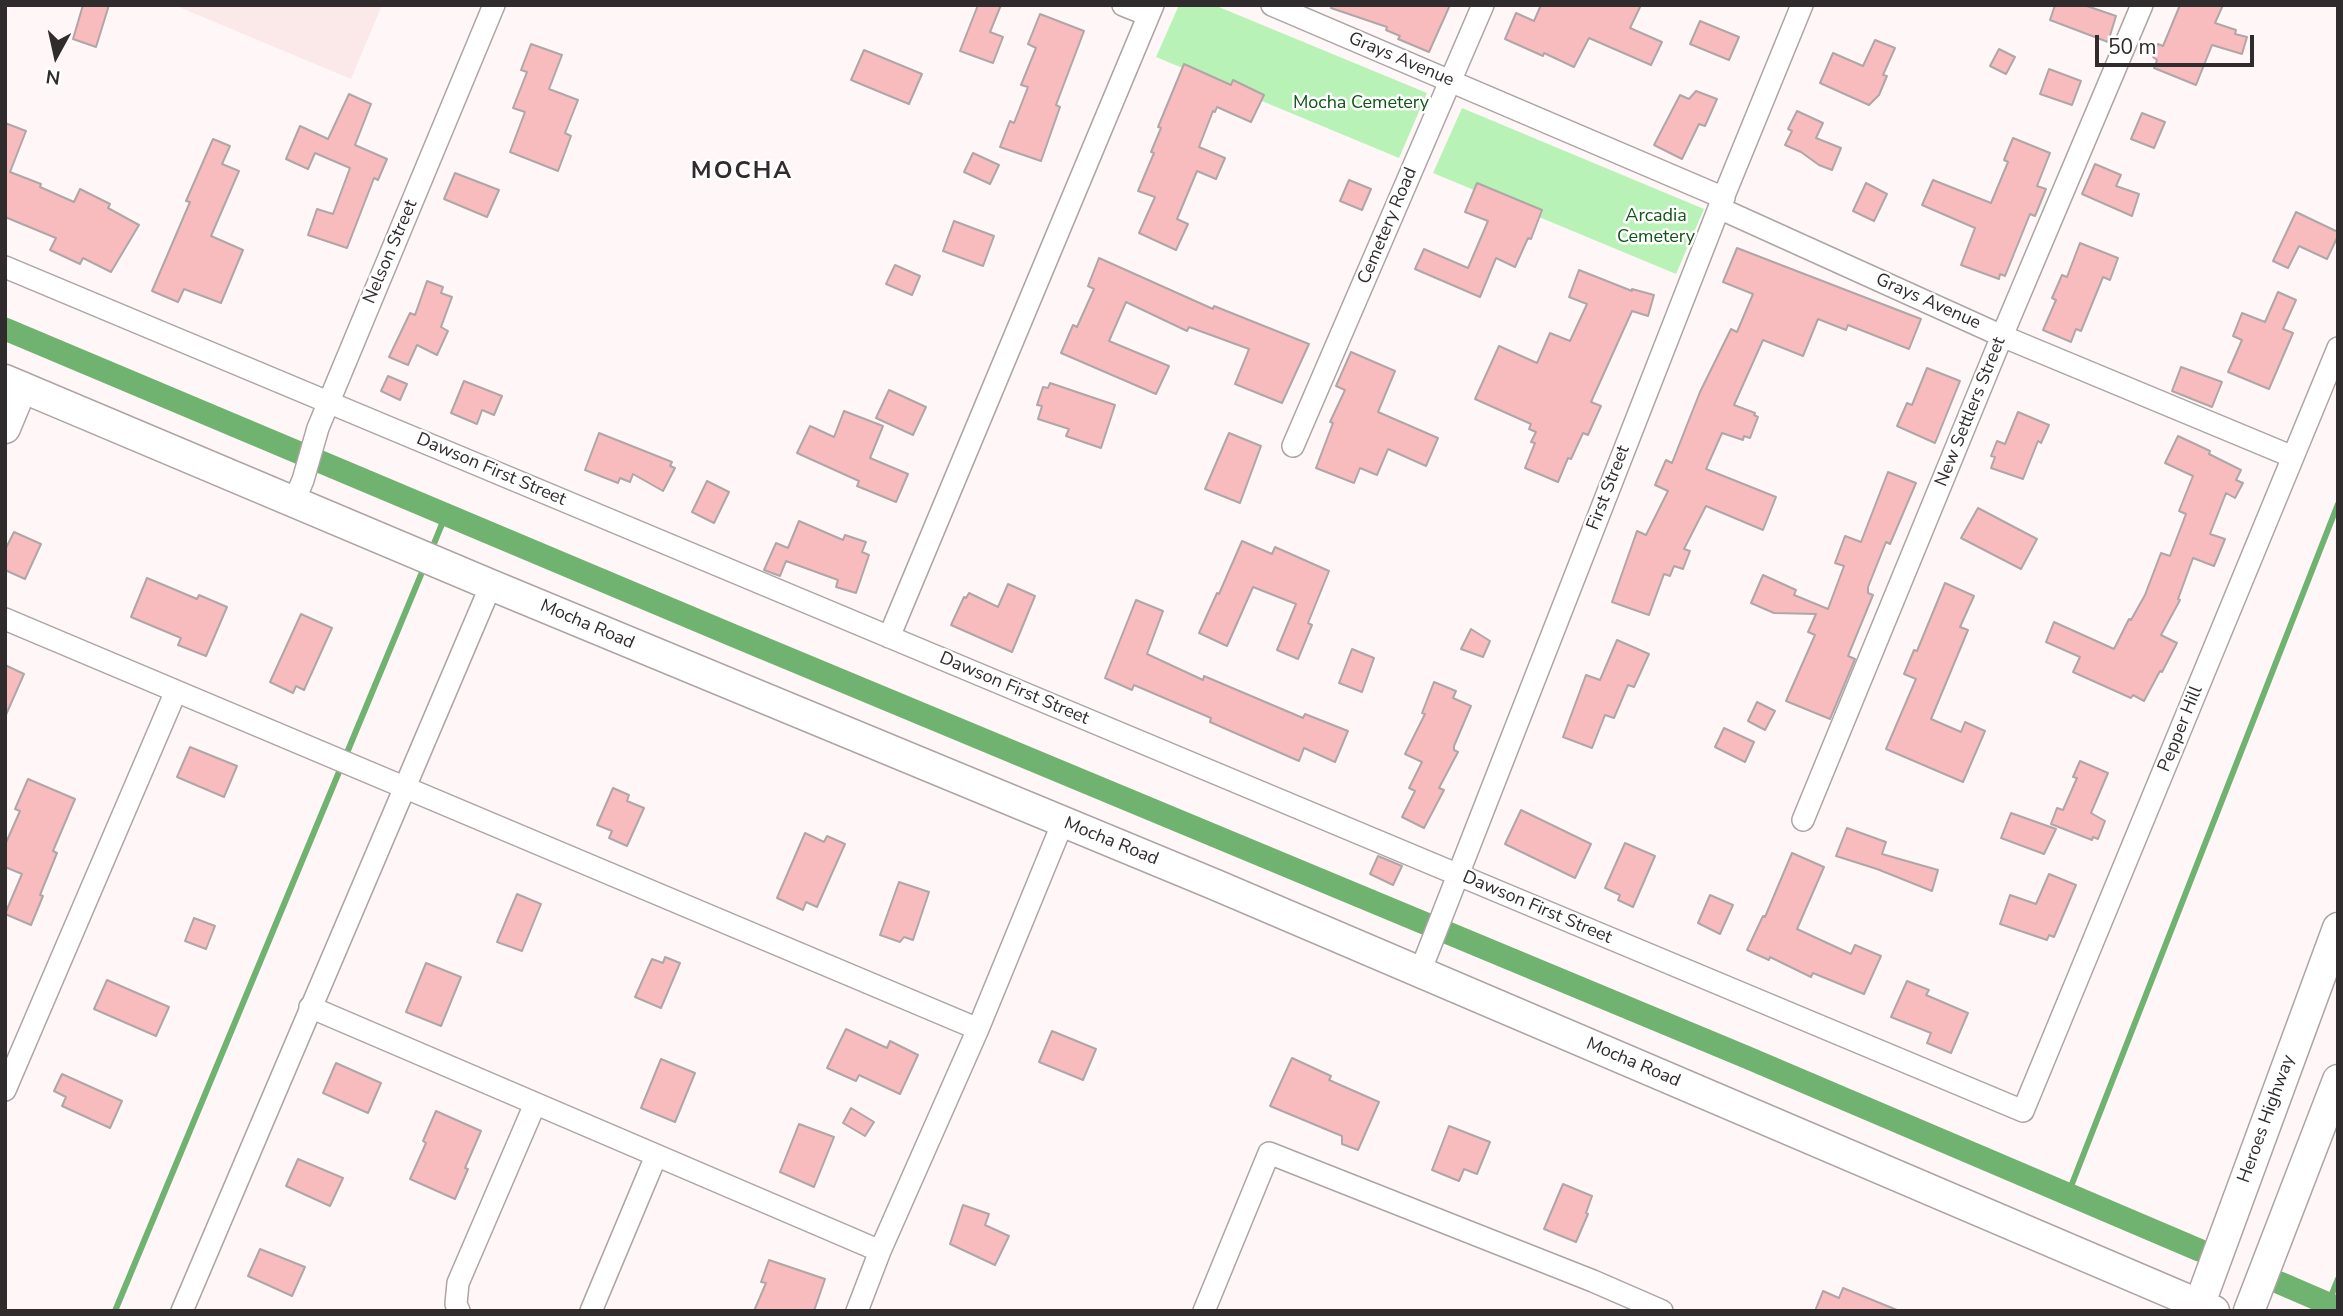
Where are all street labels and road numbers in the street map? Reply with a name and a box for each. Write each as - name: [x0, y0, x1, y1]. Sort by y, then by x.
- street label: Grays Avenue: [1345, 28, 1457, 92]
- street label: Cemetery Road: [1354, 164, 1422, 288]
- street label: Nelson Street: [359, 197, 423, 307]
- street label: Grays Avenue: [1872, 269, 1984, 335]
- street label: New Settlers Street: [1931, 334, 2011, 490]
- street label: Dawson First Street: [413, 429, 569, 511]
- street label: First Street: [1583, 443, 1635, 533]
- street label: Mocha Road: [537, 596, 637, 654]
- street label: Dawson First Street: [936, 648, 1092, 730]
- street label: Pepper Hill: [2154, 683, 2208, 775]
- street label: Mocha Road: [1061, 813, 1161, 871]
- street label: Dawson First Street: [1459, 867, 1615, 949]
- street label: Mocha Road: [1583, 1034, 1683, 1092]
- street label: Heroes Highway: [2234, 1052, 2300, 1186]

